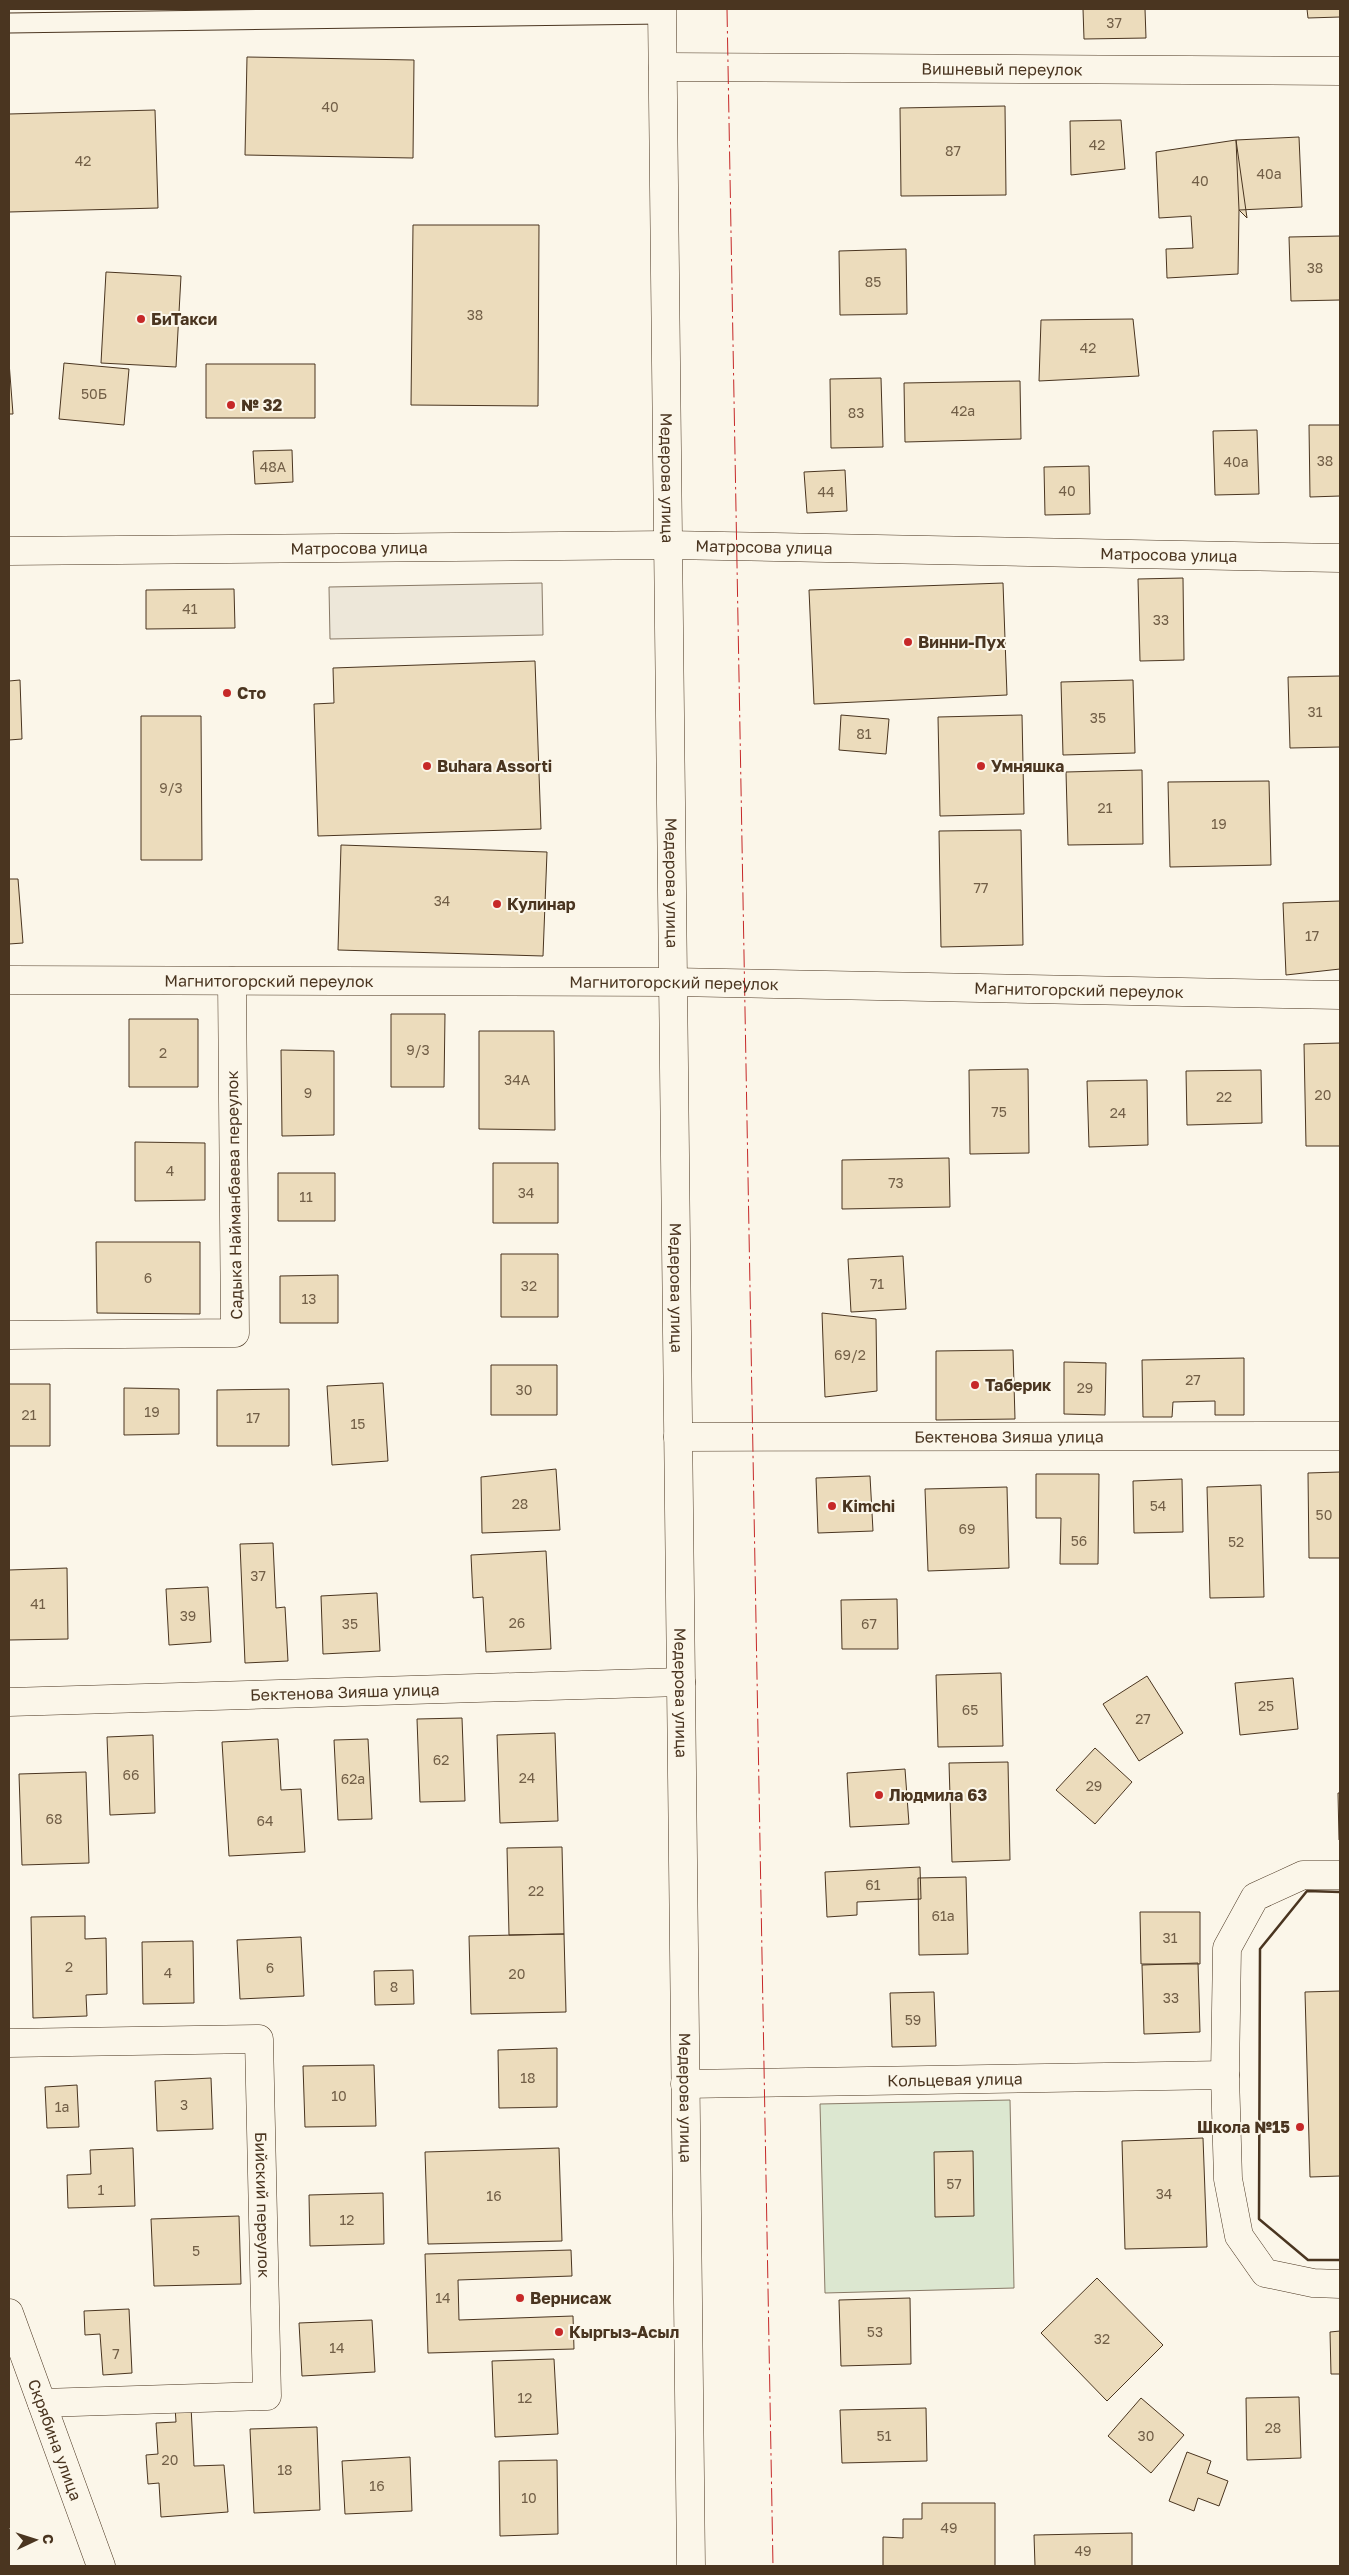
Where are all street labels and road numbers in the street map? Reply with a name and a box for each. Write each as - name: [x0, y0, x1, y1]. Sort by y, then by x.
- street label: Вишневый переулок: [921, 59, 1083, 79]
- street label: Медерова улица: [657, 413, 678, 543]
- street label: Матросова улица: [695, 536, 833, 558]
- street label: Матросова улица: [290, 537, 428, 558]
- street label: Матросова улица: [1100, 543, 1238, 566]
- street label: Медерова улица: [661, 818, 683, 948]
- street label: Магнитогорский переулок: [164, 970, 374, 991]
- street label: Магнитогорский переулок: [569, 972, 779, 994]
- street label: Магнитогорский переулок: [974, 978, 1184, 1002]
- street label: Садыка Найманбаева переулок: [222, 1070, 246, 1320]
- street label: Медерова улица: [666, 1223, 687, 1353]
- street label: Бектенова Зияша улица: [914, 1426, 1104, 1447]
- street label: Медерова улица: [670, 1628, 692, 1758]
- street label: Бектенова Зияша улица: [250, 1679, 440, 1705]
- street label: Медерова улица: [675, 2033, 696, 2163]
- street label: Кольцевая улица: [887, 2068, 1023, 2091]
- street label: Бийский переулок: [251, 2132, 274, 2278]
- street label: Скрябина улица: [24, 2376, 86, 2503]

